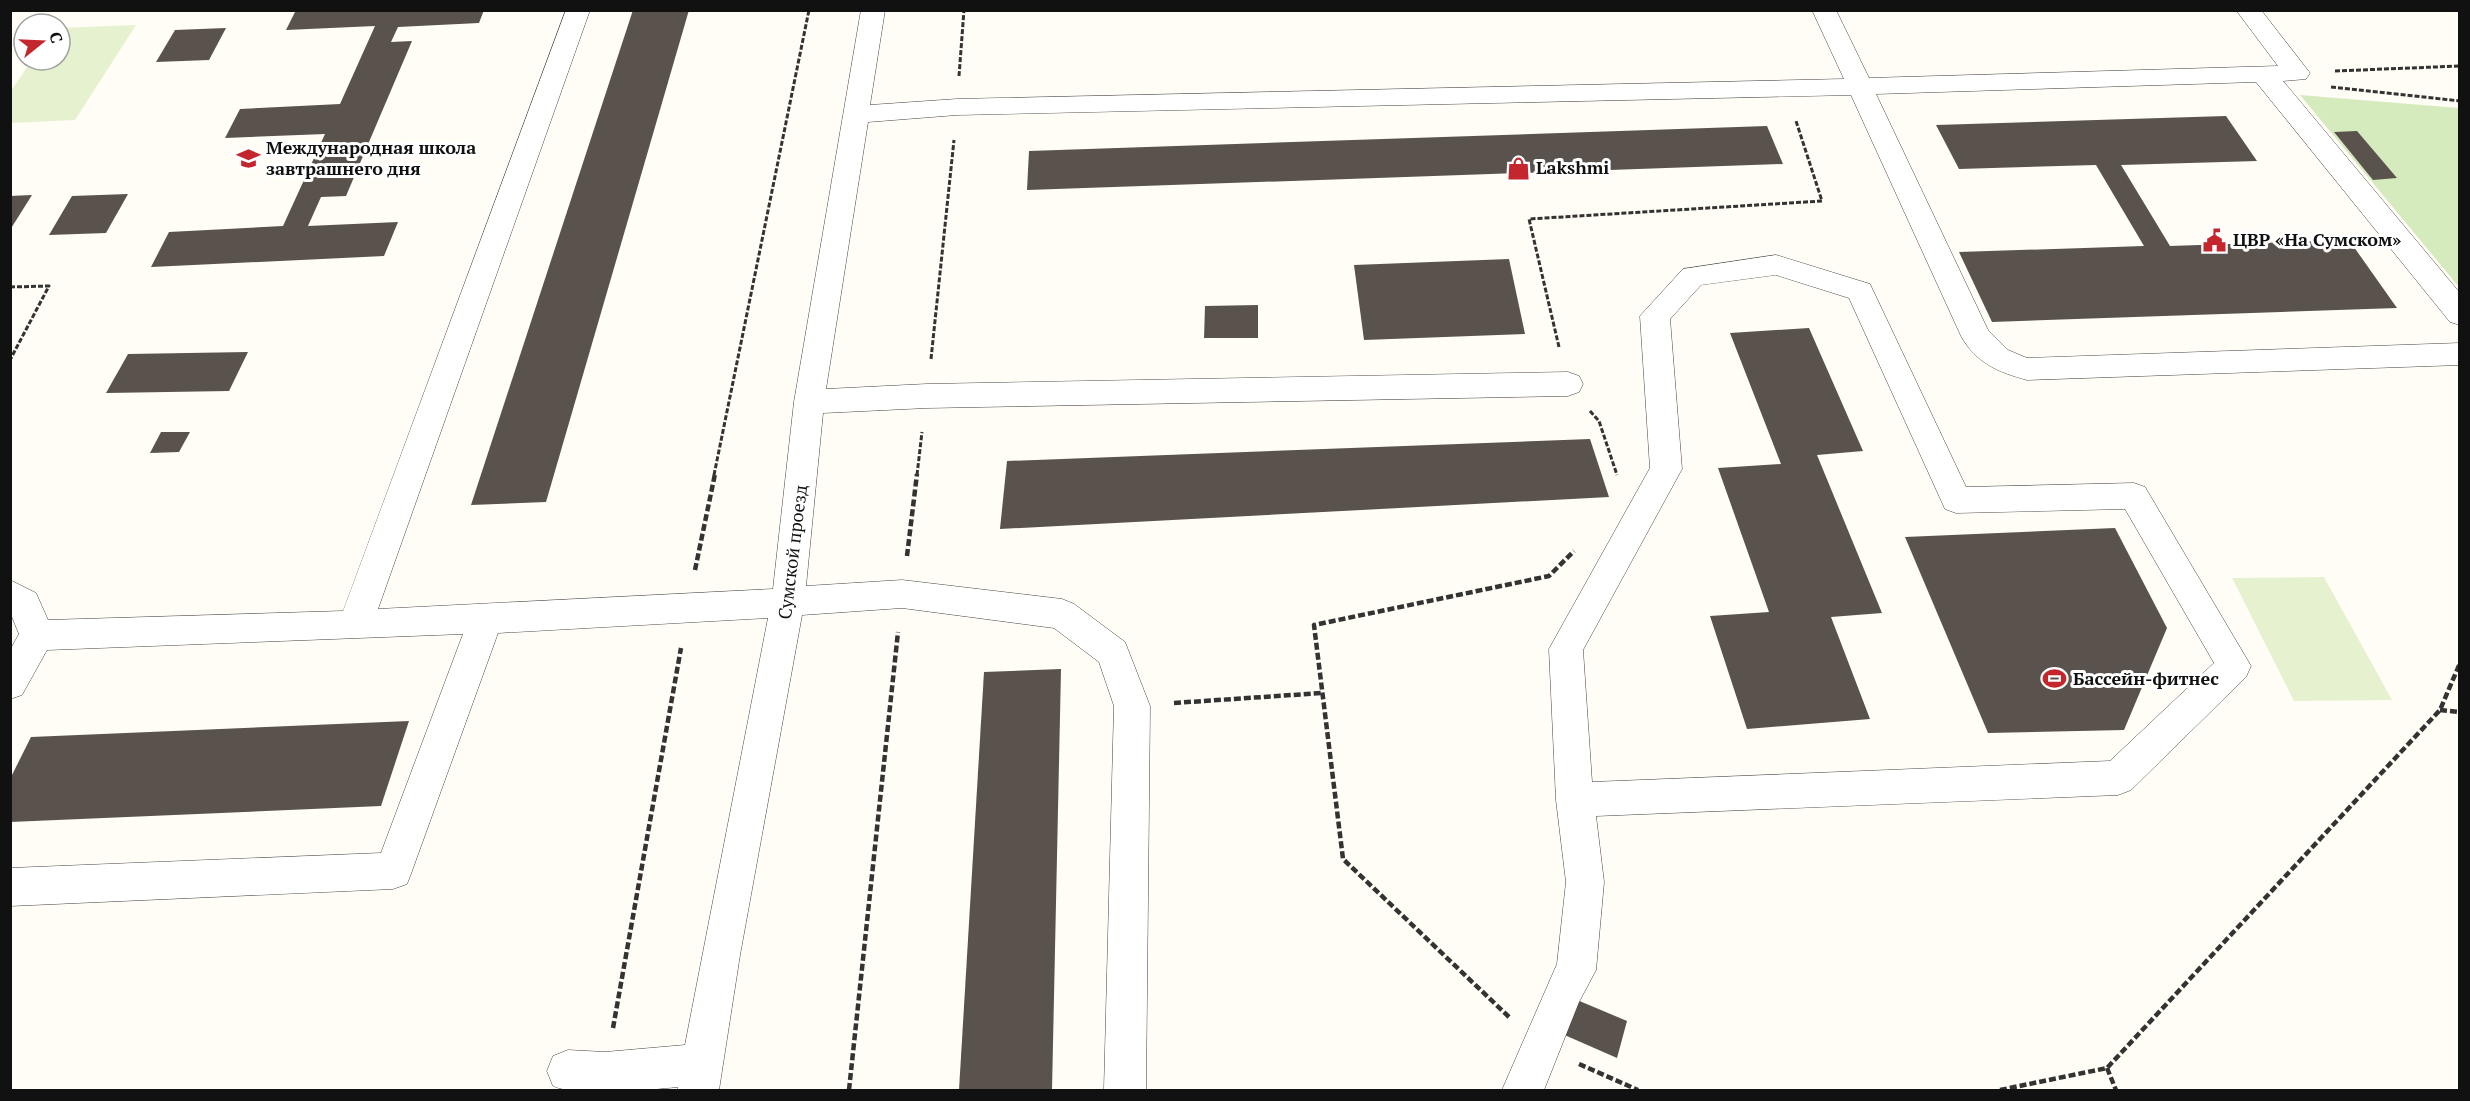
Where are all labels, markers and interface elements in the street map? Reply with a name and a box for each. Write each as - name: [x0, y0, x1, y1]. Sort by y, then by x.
- north arrow: [12, 12, 72, 72]
- text: С: [44, 29, 68, 46]
- place label: Международная школа завтрашнего дня: [266, 135, 476, 180]
- school or university icon: Международная школа завтрашнего дня: [235, 145, 261, 171]
- shop icon: Lakshmi: [1505, 155, 1531, 181]
- place label: Lakshmi: [1536, 155, 1609, 179]
- public building icon: ЦВР «На Сумском»: [2202, 227, 2228, 253]
- place label: ЦВР «На Сумском»: [2233, 227, 2401, 251]
- street label: Сумской проезд: [772, 483, 812, 621]
- sports icon: Бассейн-фитнес: [2042, 666, 2068, 692]
- place label: Бассейн-фитнес: [2073, 666, 2219, 690]

